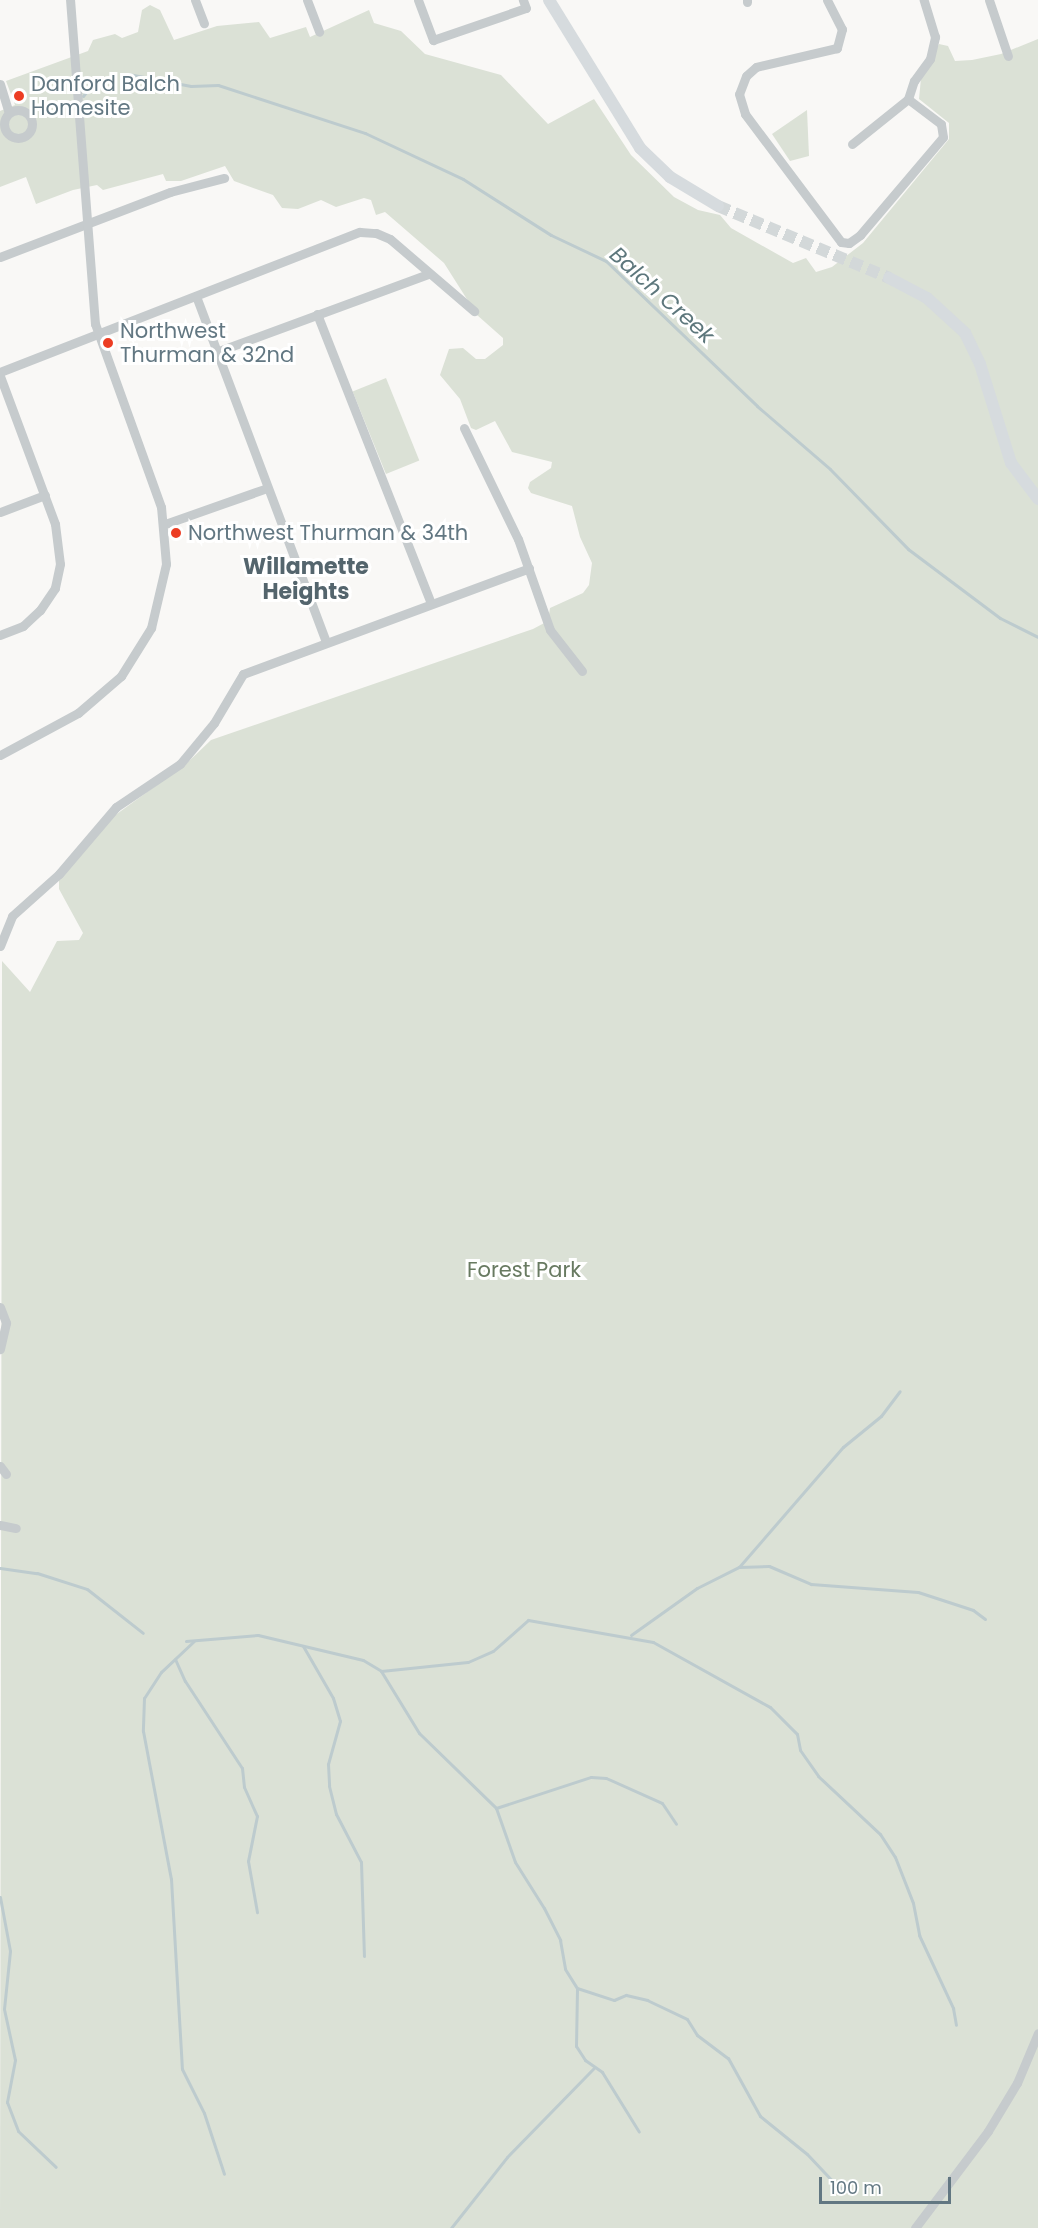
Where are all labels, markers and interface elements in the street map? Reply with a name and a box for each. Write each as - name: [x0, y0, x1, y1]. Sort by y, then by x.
- place label: Danford Balch Homesite: [31, 71, 180, 121]
- marker: Danford Balch Homesite: [12, 89, 26, 103]
- water label: Balch Creek: [604, 241, 720, 349]
- place label: Northwest Thurman & 32nd: [120, 318, 294, 368]
- marker: Northwest Thurman & 32nd: [101, 336, 115, 350]
- place label: Northwest Thurman & 34th: [188, 520, 468, 546]
- marker: Northwest Thurman & 34th: [169, 526, 183, 540]
- district label: Willamette Heights: [243, 553, 369, 604]
- park label: Forest Park: [467, 1257, 581, 1283]
- scale bar: [822, 2165, 954, 2203]
- text: 100 m: [830, 2175, 882, 2200]

